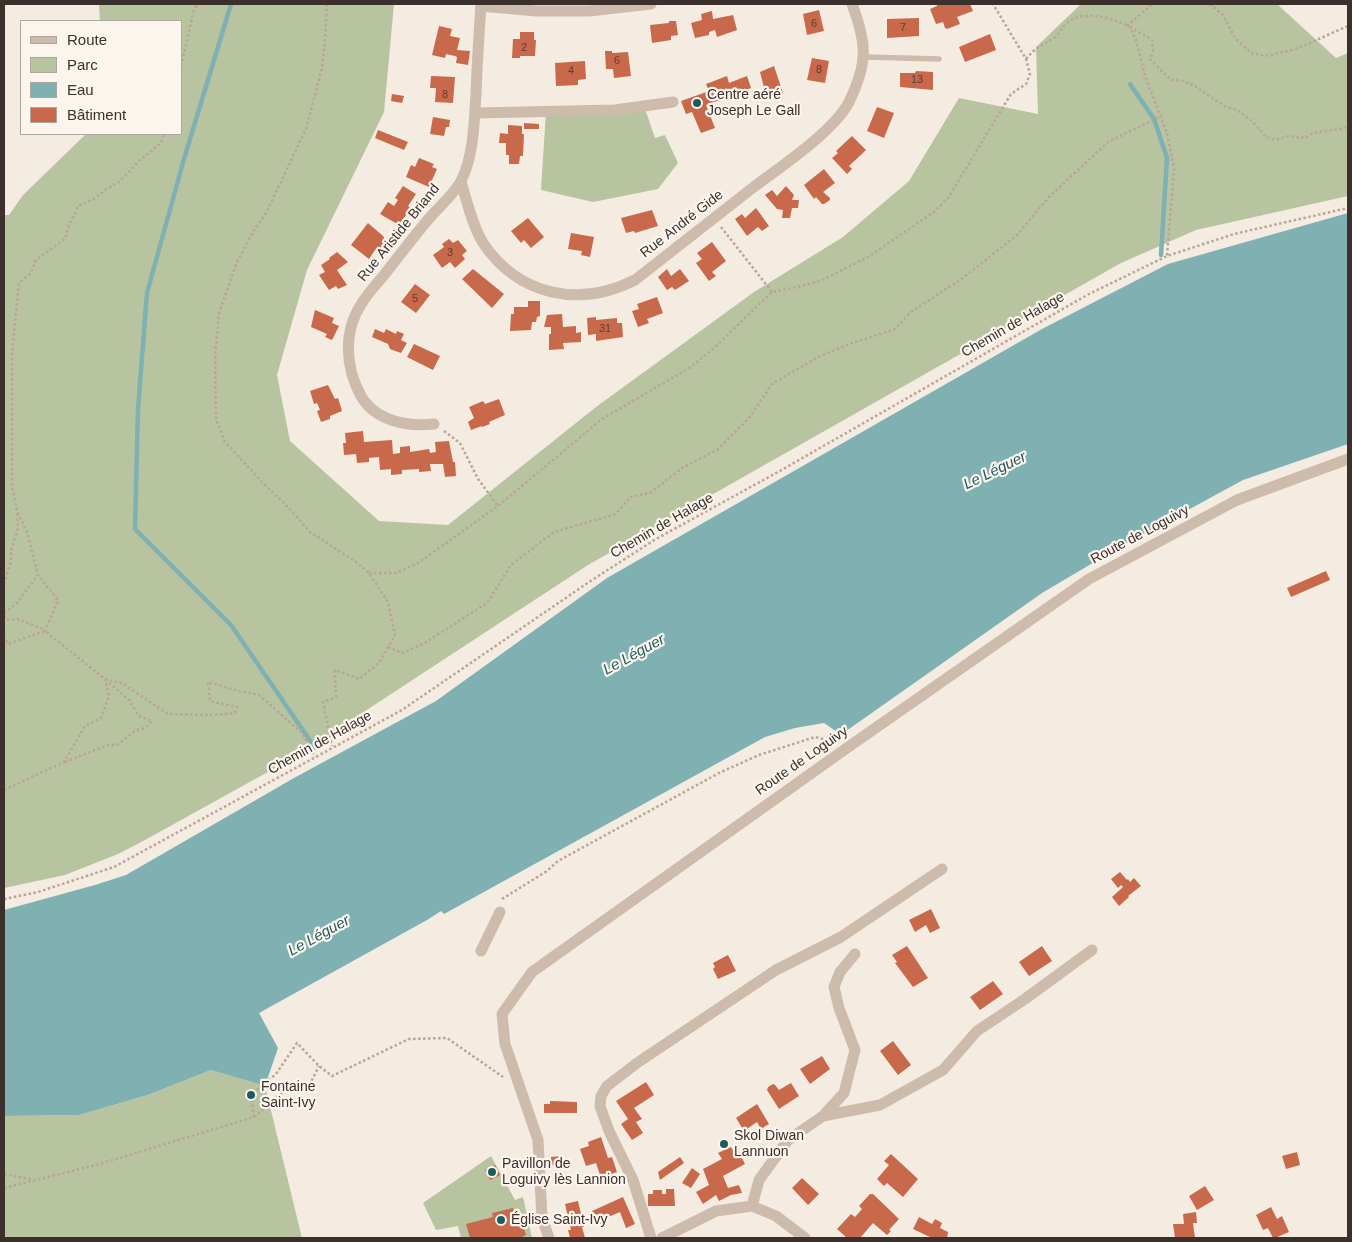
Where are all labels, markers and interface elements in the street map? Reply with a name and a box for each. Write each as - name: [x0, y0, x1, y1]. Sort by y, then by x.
- house number: 6: [811, 17, 817, 31]
- legend: [20, 20, 182, 135]
- house number: 7: [900, 21, 906, 35]
- text: Route: [67, 31, 107, 48]
- house number: 2: [521, 41, 527, 55]
- house number: 6: [614, 54, 620, 68]
- text: Parc: [67, 56, 98, 73]
- house number: 8: [816, 63, 822, 77]
- house number: 4: [568, 64, 574, 78]
- house number: 13: [911, 73, 923, 87]
- text: Eau: [67, 81, 94, 98]
- place label: Centre aéré Joseph Le Gall: [707, 87, 800, 120]
- house number: 8: [442, 88, 448, 102]
- marker: Centre aéré Joseph Le Gall: [691, 97, 703, 109]
- text: Bâtiment: [67, 106, 126, 123]
- street label: Rue Aristide Briand: [355, 181, 443, 285]
- street label: Rue André Gide: [637, 186, 727, 262]
- house number: 3: [447, 246, 453, 260]
- street label: Chemin de Halage: [959, 289, 1067, 361]
- house number: 5: [412, 292, 418, 306]
- house number: 31: [599, 322, 611, 336]
- water label: Le Léguer: [961, 448, 1029, 494]
- street label: Chemin de Halage: [608, 490, 716, 562]
- street label: Route de Loguivy: [1088, 502, 1192, 568]
- water label: Le Léguer: [600, 631, 668, 679]
- street label: Chemin de Halage: [265, 708, 375, 778]
- street label: Route de Loguivy: [753, 723, 851, 799]
- water label: Le Léguer: [285, 912, 353, 960]
- place label: Fontaine Saint-Ivy: [261, 1079, 315, 1112]
- marker: Fontaine Saint-Ivy: [245, 1089, 257, 1101]
- place label: Skol Diwan Lannuon: [734, 1128, 804, 1160]
- marker: Skol Diwan Lannuon: [718, 1138, 730, 1150]
- place label: Pavillon de Loguivy lès Lannion: [502, 1156, 626, 1188]
- marker: Pavillon de Loguivy lès Lannion: [486, 1166, 498, 1178]
- place label: Église Saint-Ivy: [511, 1212, 607, 1228]
- marker: Église Saint-Ivy: [495, 1214, 507, 1226]

